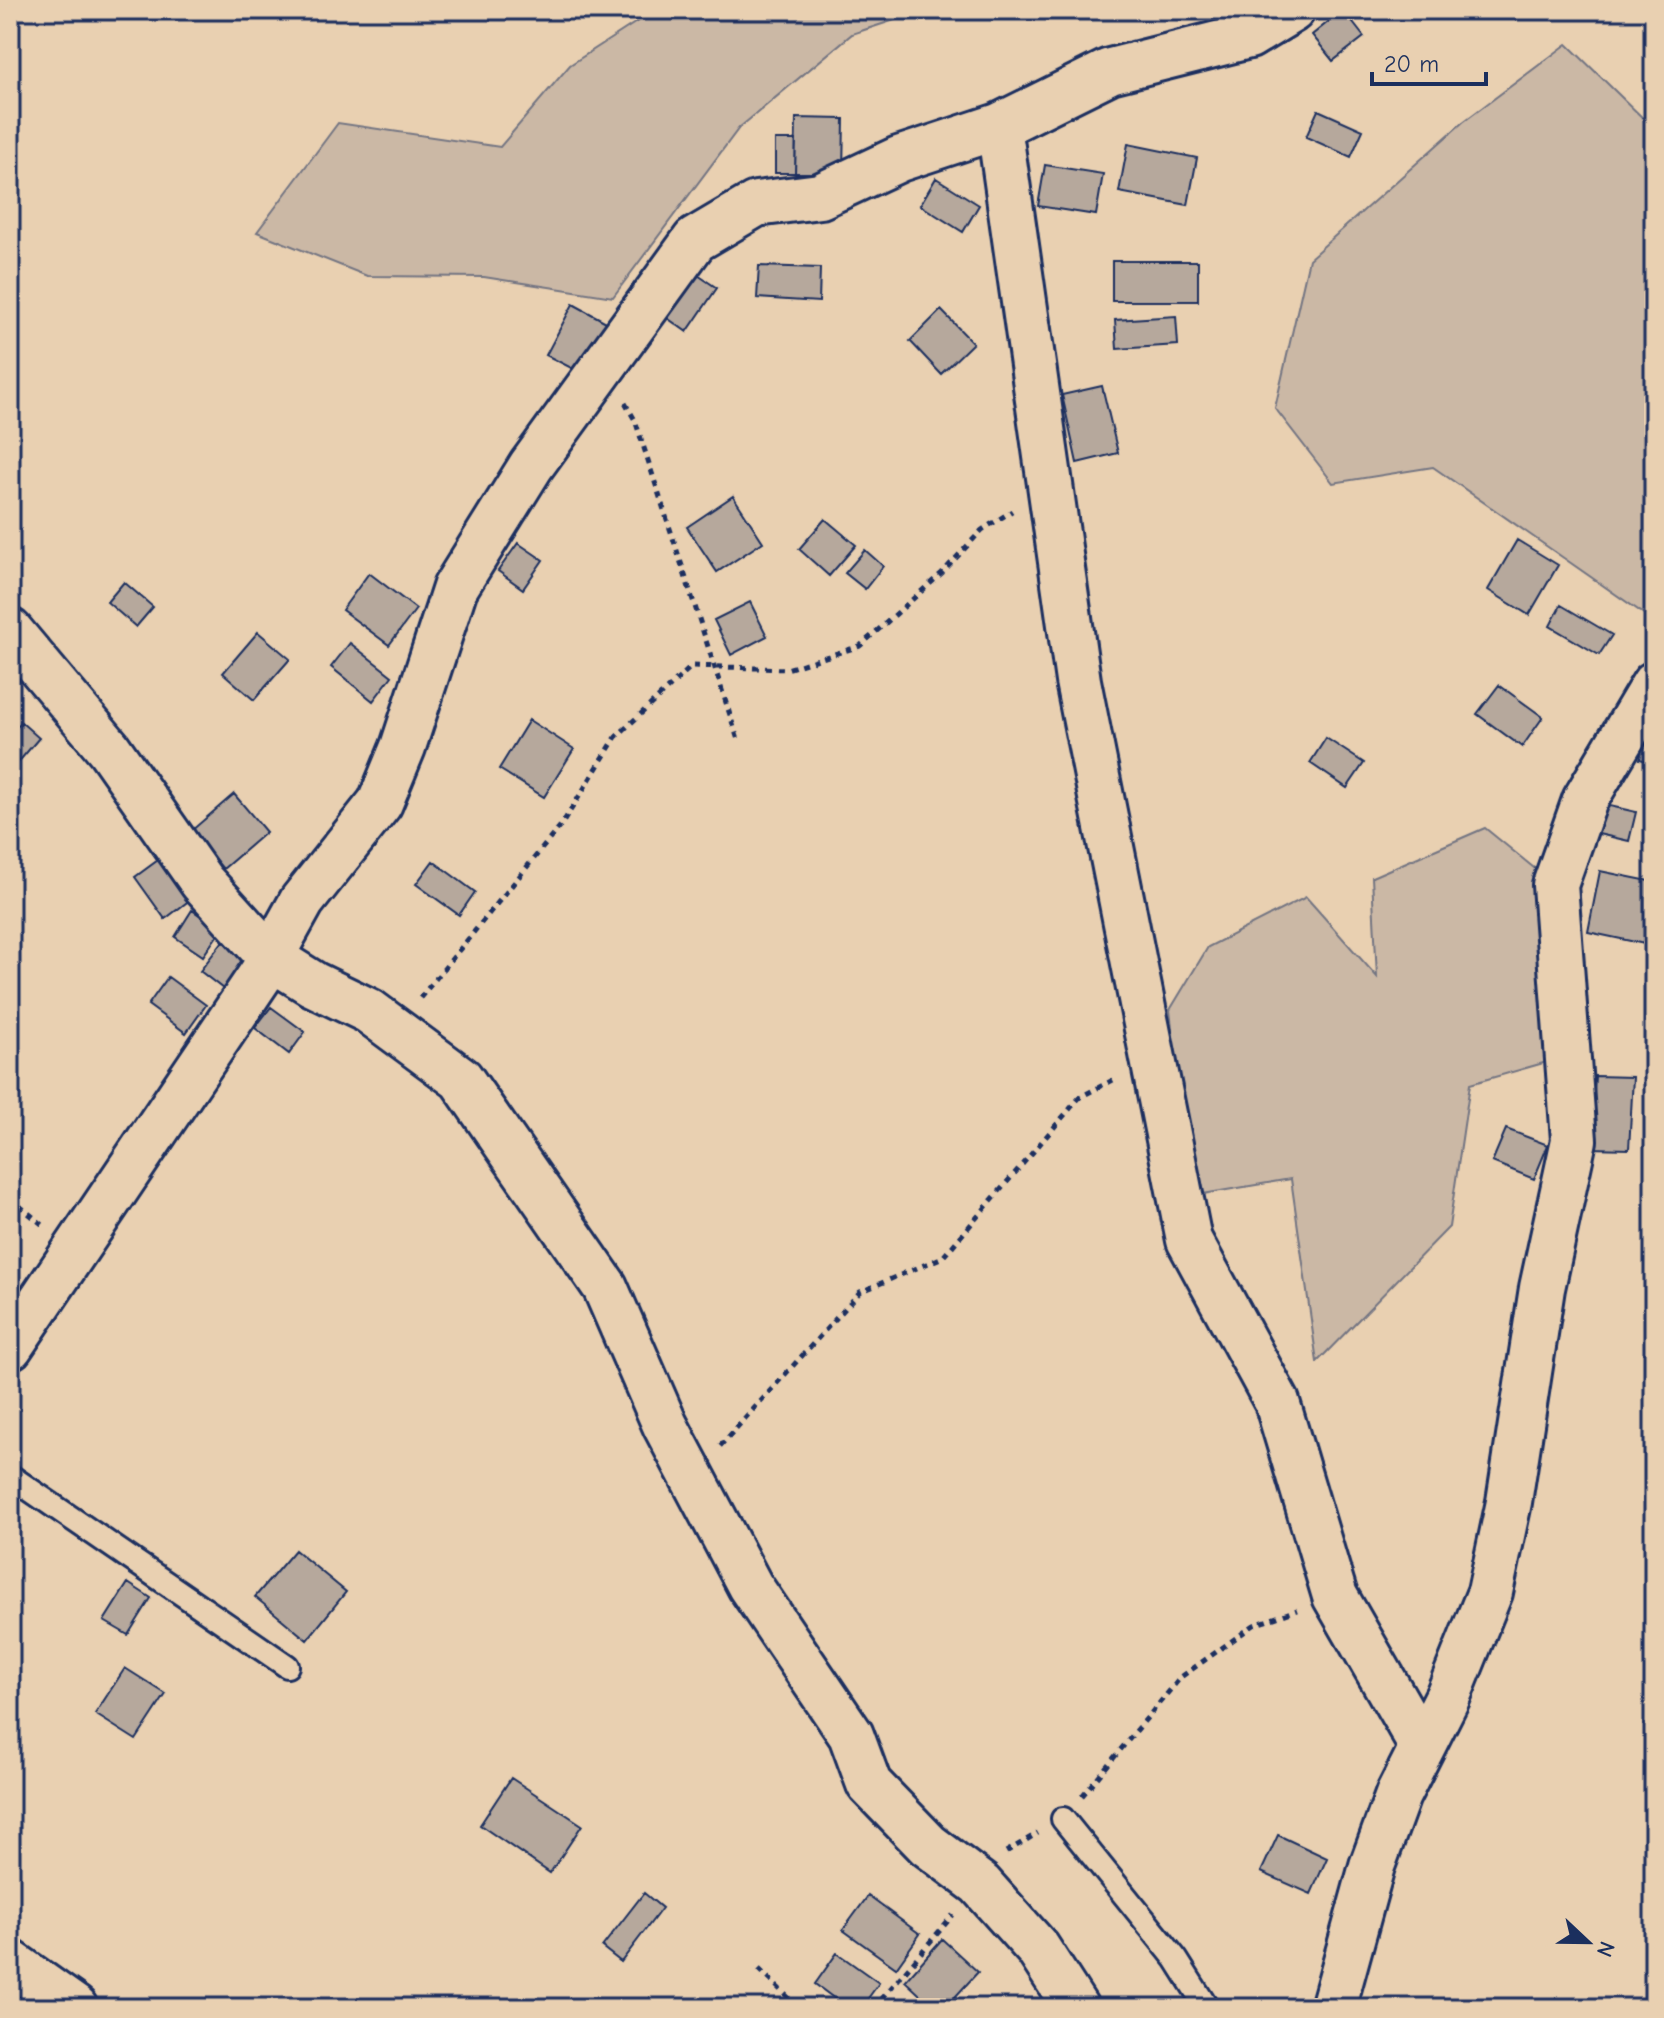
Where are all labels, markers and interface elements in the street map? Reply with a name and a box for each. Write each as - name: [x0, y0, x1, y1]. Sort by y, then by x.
- scale bar: [1372, 36, 1486, 86]
- text: 20 m: [1384, 50, 1439, 78]
- north arrow: [1548, 1902, 1628, 1982]
- text: N: [1591, 1938, 1620, 1961]

